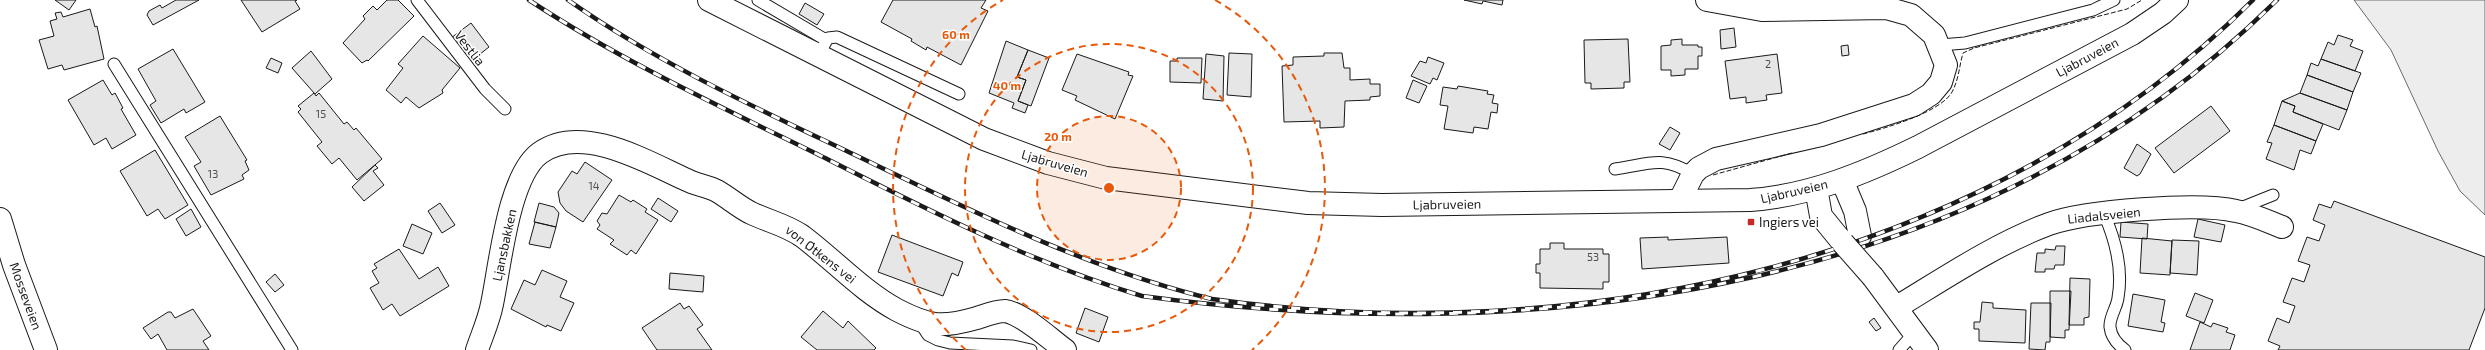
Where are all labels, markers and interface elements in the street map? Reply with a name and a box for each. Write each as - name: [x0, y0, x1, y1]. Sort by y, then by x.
- street label: Vestlia: [451, 27, 489, 69]
- text: 60 m: [942, 27, 970, 41]
- street label: Ljabruveien: [2053, 34, 2121, 80]
- house number: 2: [1765, 57, 1771, 70]
- text: 40 m: [993, 78, 1021, 92]
- house number: 15: [316, 107, 326, 120]
- text: 20 m: [1044, 129, 1072, 143]
- street label: Ljabruveien: [1020, 146, 1090, 180]
- house number: 13: [208, 167, 218, 180]
- street label: Ljabruveien: [1759, 175, 1829, 207]
- house number: 14: [588, 179, 600, 192]
- centre of rings: [1102, 181, 1116, 195]
- street label: Ljabruveien: [1413, 195, 1481, 213]
- street label: Liadalsveien: [2067, 203, 2141, 227]
- street label: Ljansbakken: [489, 207, 519, 283]
- place label: Ingiers vei: [1759, 214, 1819, 230]
- marker: Ingiers vei: [1746, 217, 1756, 227]
- street label: von Øtkens vei: [782, 221, 860, 287]
- house number: 53: [1587, 250, 1599, 263]
- street label: Mosseveien: [6, 260, 46, 332]

